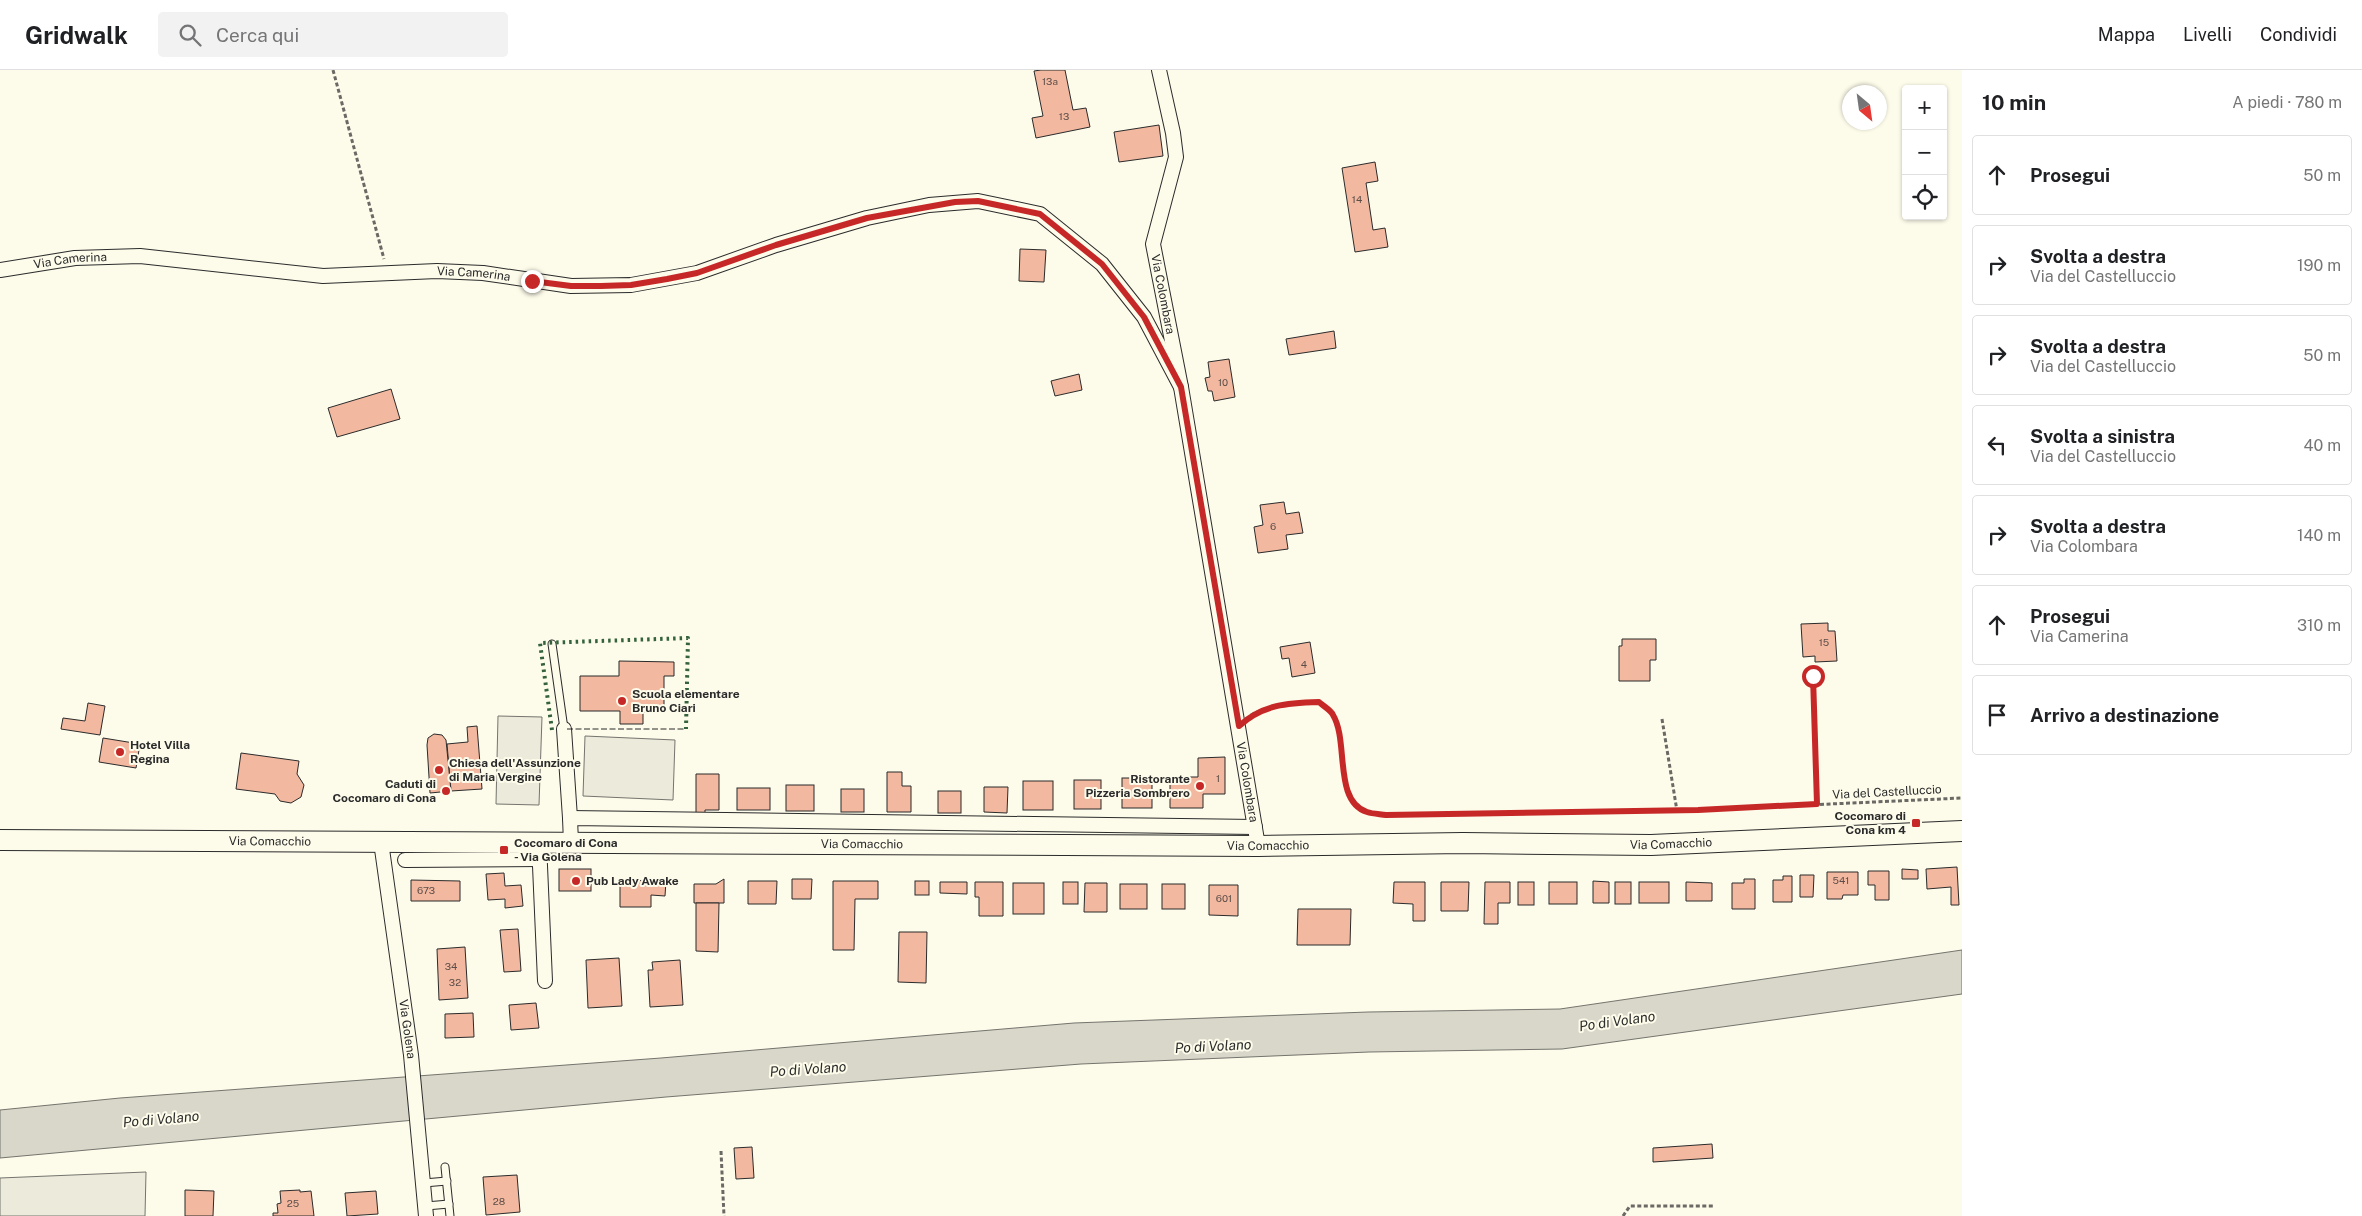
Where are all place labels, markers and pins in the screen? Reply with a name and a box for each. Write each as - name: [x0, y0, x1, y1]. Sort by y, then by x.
- place label: Scuola elementare Bruno Ciari: [632, 687, 740, 715]
- marker: Scuola elementare Bruno Ciari: [616, 695, 628, 707]
- place label: Hotel Villa Regina: [130, 738, 190, 766]
- marker: Hotel Villa Regina: [114, 746, 126, 758]
- place label: Chiesa dell'Assunzione di Maria Vergine: [449, 756, 581, 784]
- marker: Chiesa dell'Assunzione di Maria Vergine: [433, 764, 445, 776]
- place label: Ristorante Pizzeria Sombrero: [1086, 772, 1190, 800]
- place label: Caduti di Cocomaro di Cona: [332, 777, 436, 805]
- marker: Ristorante Pizzeria Sombrero: [1194, 780, 1206, 792]
- marker: Caduti di Cocomaro di Cona: [440, 785, 452, 797]
- place label: Cocomaro di Cona km 4: [1835, 809, 1906, 837]
- marker: Cocomaro di Cona km 4: [1910, 817, 1922, 829]
- place label: Cocomaro di Cona - Via Golena: [514, 836, 618, 864]
- marker: Cocomaro di Cona - Via Golena: [498, 844, 510, 856]
- place label: Pub Lady Awake: [586, 874, 679, 888]
- marker: Pub Lady Awake: [570, 875, 582, 887]

